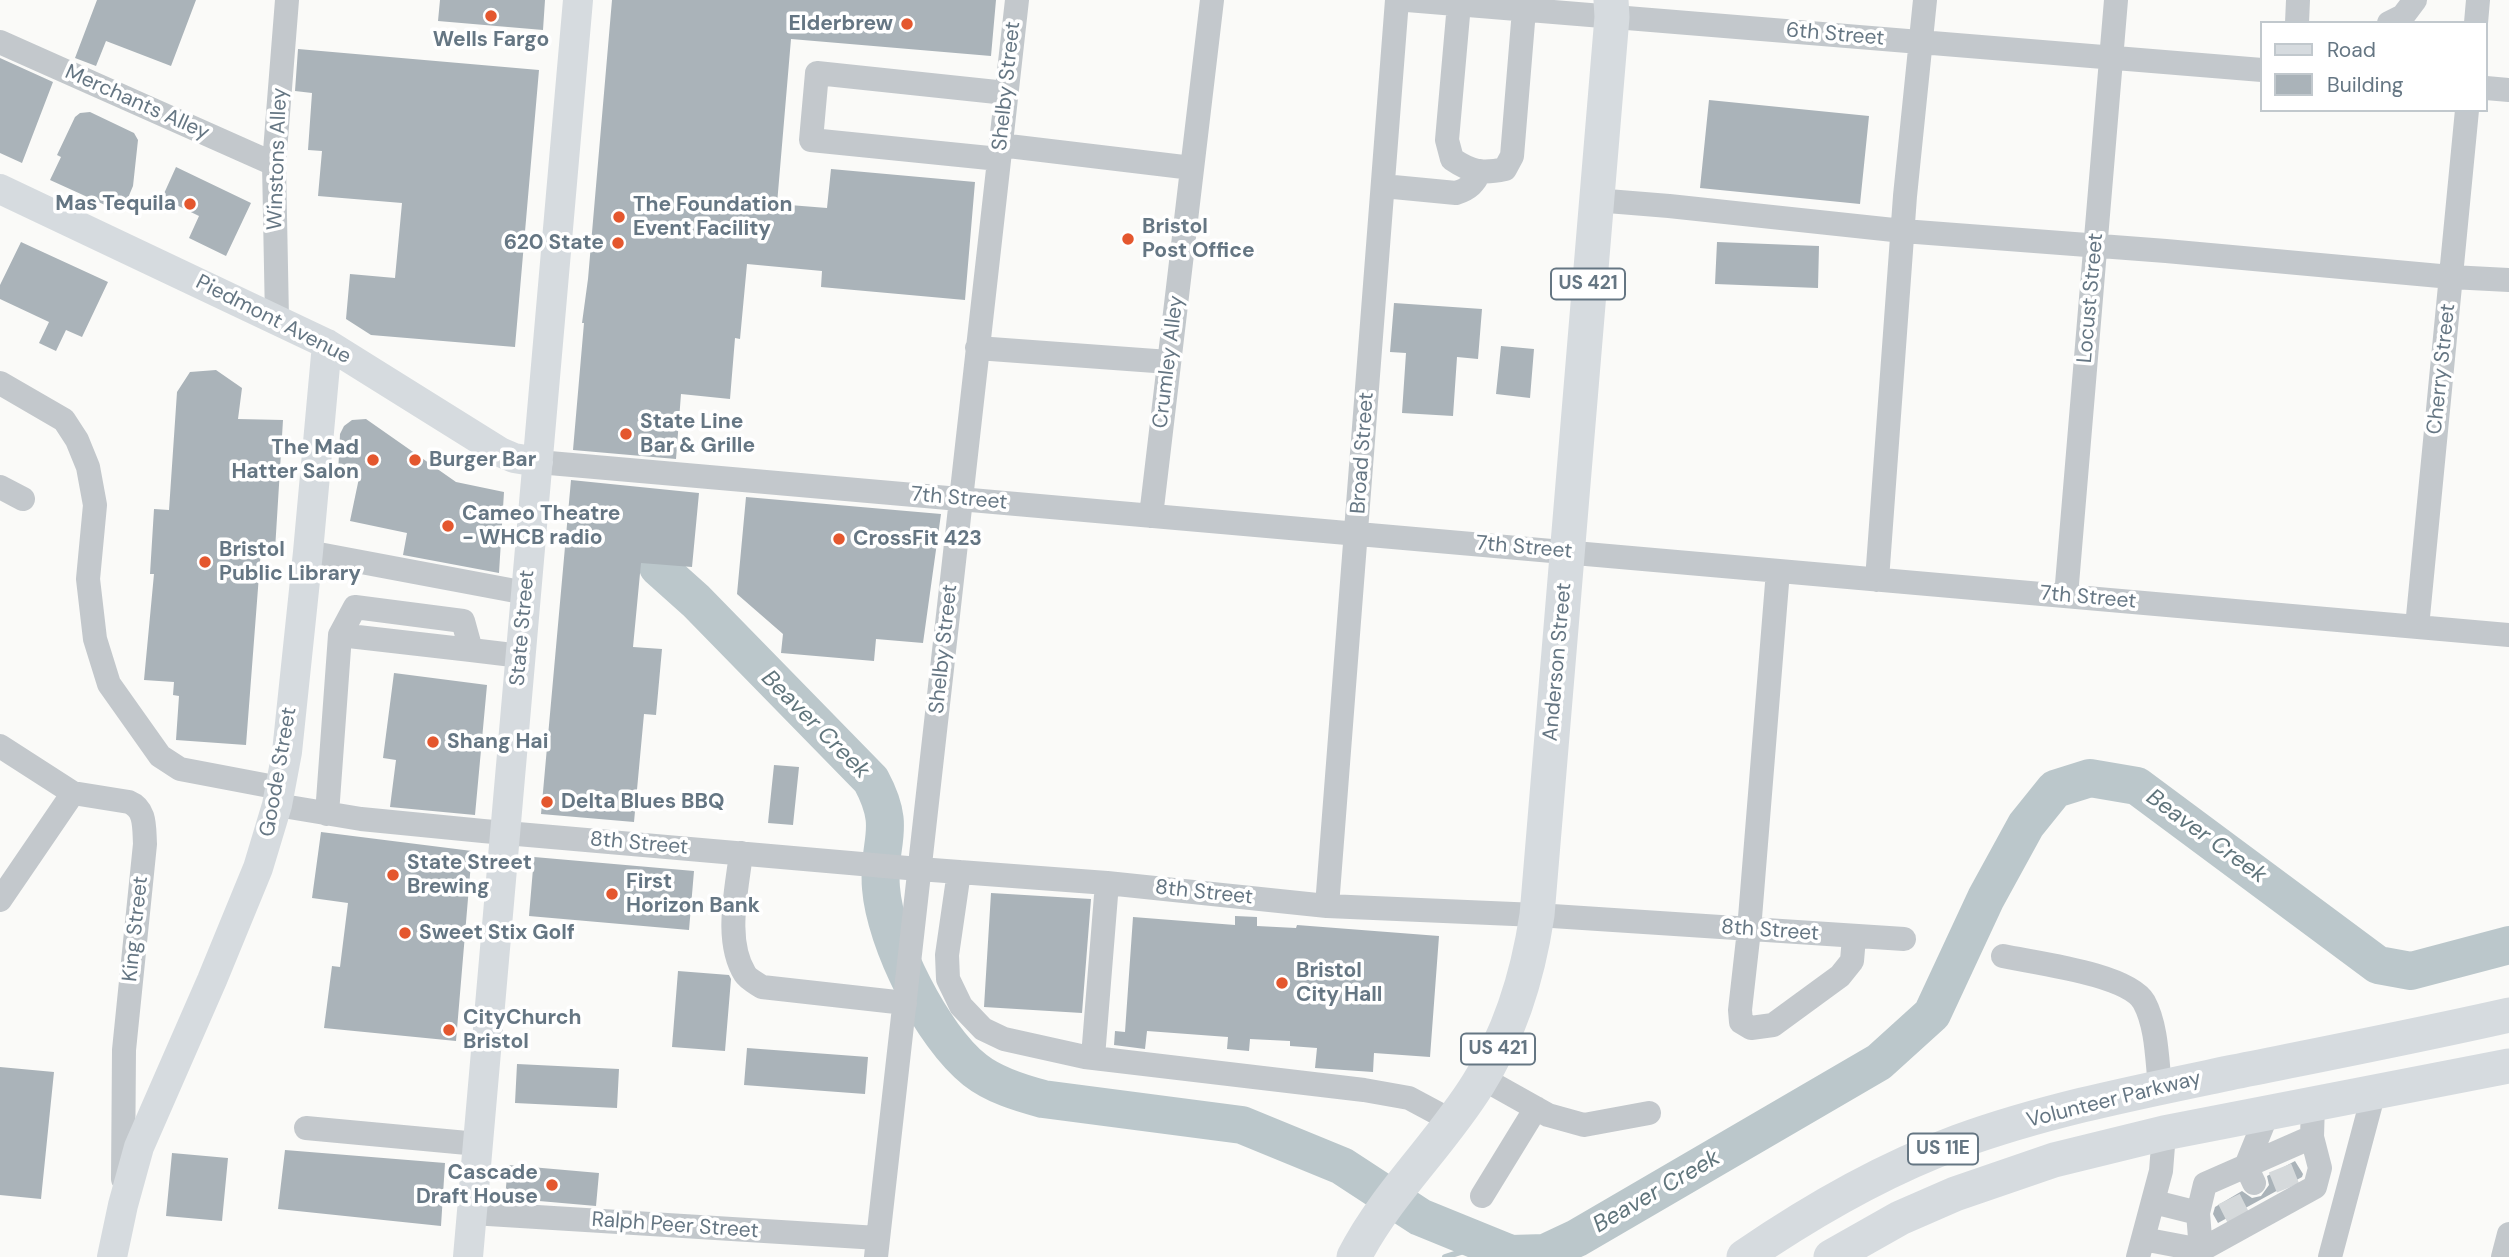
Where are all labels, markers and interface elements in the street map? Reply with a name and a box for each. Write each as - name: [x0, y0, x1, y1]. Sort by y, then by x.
- marker: Wells Fargo: [483, 8, 499, 24]
- place label: Elderbrew: [789, 11, 893, 37]
- marker: Elderbrew: [899, 16, 915, 32]
- street label: 6th Street: [1785, 18, 1885, 52]
- street label: Shelby Street: [988, 20, 1026, 152]
- legend: [2260, 21, 2488, 112]
- place label: Wells Fargo: [433, 27, 549, 53]
- text: Road: [2327, 36, 2376, 64]
- street label: Merchants Alley: [61, 60, 213, 146]
- text: Building: [2327, 71, 2403, 99]
- street label: Winstons Alley: [263, 87, 293, 231]
- place label: Mas Tequila: [55, 191, 176, 217]
- place label: The Foundation Event Facility: [633, 192, 792, 242]
- marker: Mas Tequila: [182, 196, 198, 212]
- marker: The Foundation Event Facility: [611, 209, 627, 225]
- place label: Bristol Post Office: [1142, 214, 1255, 264]
- place label: 620 State: [504, 230, 604, 256]
- marker: Bristol Post Office: [1120, 231, 1136, 247]
- street label: Locust Street: [2073, 232, 2109, 364]
- marker: 620 State: [610, 235, 626, 251]
- road number: US 421: [1551, 268, 1625, 300]
- street label: Piedmont Avenue: [191, 270, 355, 370]
- street label: Crumley Alley: [1148, 294, 1190, 430]
- street label: Cherry Street: [2423, 302, 2461, 436]
- street label: Broad Street: [1346, 391, 1380, 515]
- place label: State Line Bar & Grille: [640, 409, 755, 459]
- marker: State Line Bar & Grille: [618, 426, 634, 442]
- place label: The Mad Hatter Salon: [231, 435, 359, 485]
- place label: Burger Bar: [429, 447, 536, 473]
- marker: The Mad Hatter Salon: [365, 452, 381, 468]
- marker: Burger Bar: [407, 452, 423, 468]
- street label: 7th Street: [910, 482, 1008, 516]
- place label: Cameo Theatre - WHCB radio: [462, 501, 620, 551]
- marker: Cameo Theatre - WHCB radio: [440, 518, 456, 534]
- place label: CrossFit 423: [853, 526, 982, 552]
- marker: CrossFit 423: [831, 531, 847, 547]
- street label: 7th Street: [1475, 531, 1573, 565]
- place label: Bristol Public Library: [219, 537, 361, 587]
- marker: Bristol Public Library: [197, 554, 213, 570]
- street label: State Street: [505, 569, 541, 687]
- street label: 7th Street: [2039, 581, 2137, 615]
- street label: Anderson Street: [1539, 582, 1577, 742]
- street label: Shelby Street: [925, 583, 963, 715]
- water label: Beaver Creek: [755, 665, 875, 785]
- street label: Goode Street: [255, 705, 303, 839]
- place label: Shang Hai: [447, 729, 548, 755]
- marker: Shang Hai: [425, 734, 441, 750]
- water label: Beaver Creek: [2140, 784, 2272, 890]
- place label: Delta Blues BBQ: [561, 789, 724, 815]
- marker: Delta Blues BBQ: [539, 794, 555, 810]
- street label: 8th Street: [589, 827, 689, 861]
- place label: State Street Brewing: [407, 850, 532, 900]
- marker: State Street Brewing: [385, 867, 401, 883]
- place label: First Horizon Bank: [626, 869, 760, 919]
- street label: King Street: [118, 875, 154, 983]
- street label: 8th Street: [1154, 875, 1254, 911]
- marker: First Horizon Bank: [604, 886, 620, 902]
- street label: 8th Street: [1720, 915, 1820, 947]
- place label: Sweet Stix Golf: [419, 920, 575, 946]
- marker: Sweet Stix Golf: [397, 925, 413, 941]
- place label: Bristol City Hall: [1296, 958, 1382, 1008]
- marker: Bristol City Hall: [1274, 975, 1290, 991]
- place label: CityChurch Bristol: [463, 1005, 582, 1055]
- marker: CityChurch Bristol: [441, 1022, 457, 1038]
- road number: US 421: [1461, 1034, 1535, 1064]
- street label: Volunteer Parkway: [2024, 1066, 2204, 1134]
- road number: US 11E: [1908, 1134, 1978, 1164]
- water label: Beaver Creek: [1589, 1145, 1725, 1239]
- place label: Cascade Draft House: [416, 1160, 538, 1210]
- marker: Cascade Draft House: [544, 1177, 560, 1193]
- street label: Ralph Peer Street: [591, 1208, 759, 1244]

